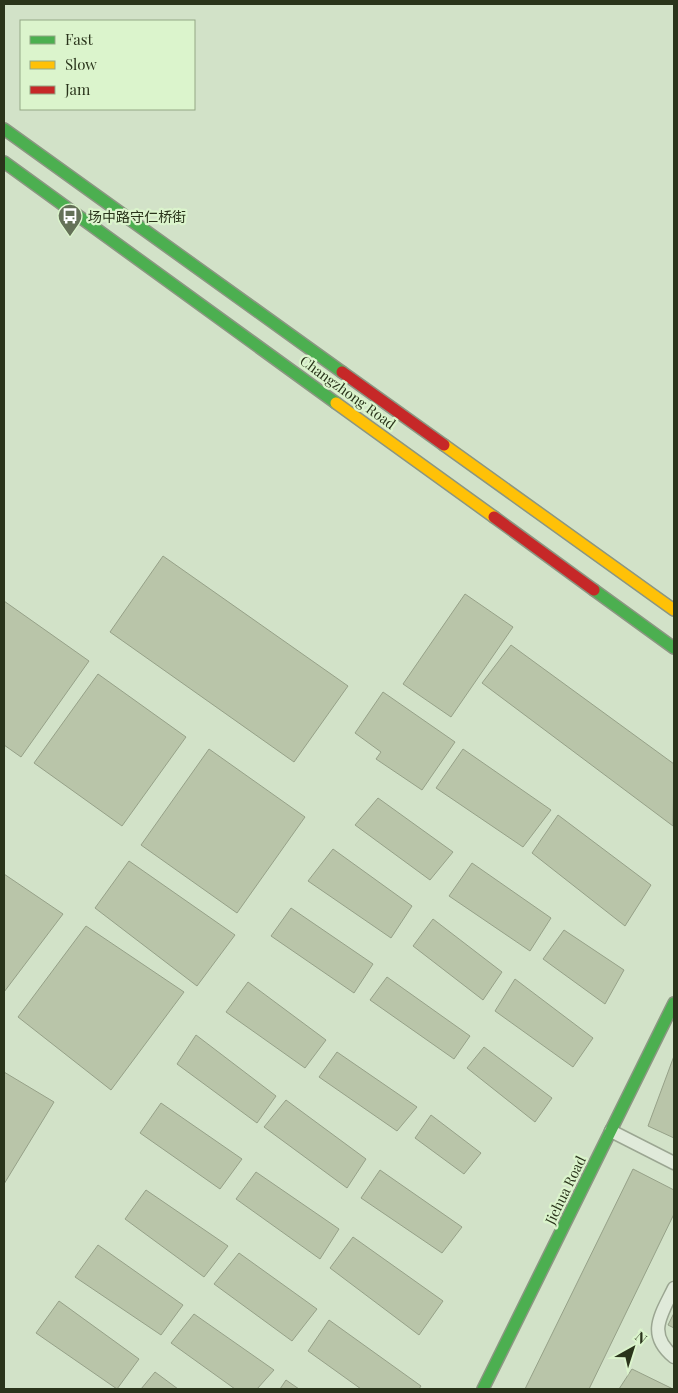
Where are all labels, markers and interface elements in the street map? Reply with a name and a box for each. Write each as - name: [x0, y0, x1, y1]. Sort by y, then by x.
- legend: [20, 20, 195, 110]
- text: Fast: [65, 29, 94, 49]
- text: Slow: [65, 54, 97, 74]
- text: Jam: [64, 79, 91, 99]
- bus stop icon: 场中路守仁桥街: [57, 203, 83, 237]
- place label: 场中路守仁桥街: [88, 207, 186, 226]
- street label: Changzhong Road: [296, 351, 400, 433]
- street label: Jiehua Road: [540, 1152, 590, 1228]
- north arrow: [608, 1323, 658, 1373]
- text: N: [632, 1327, 651, 1348]

